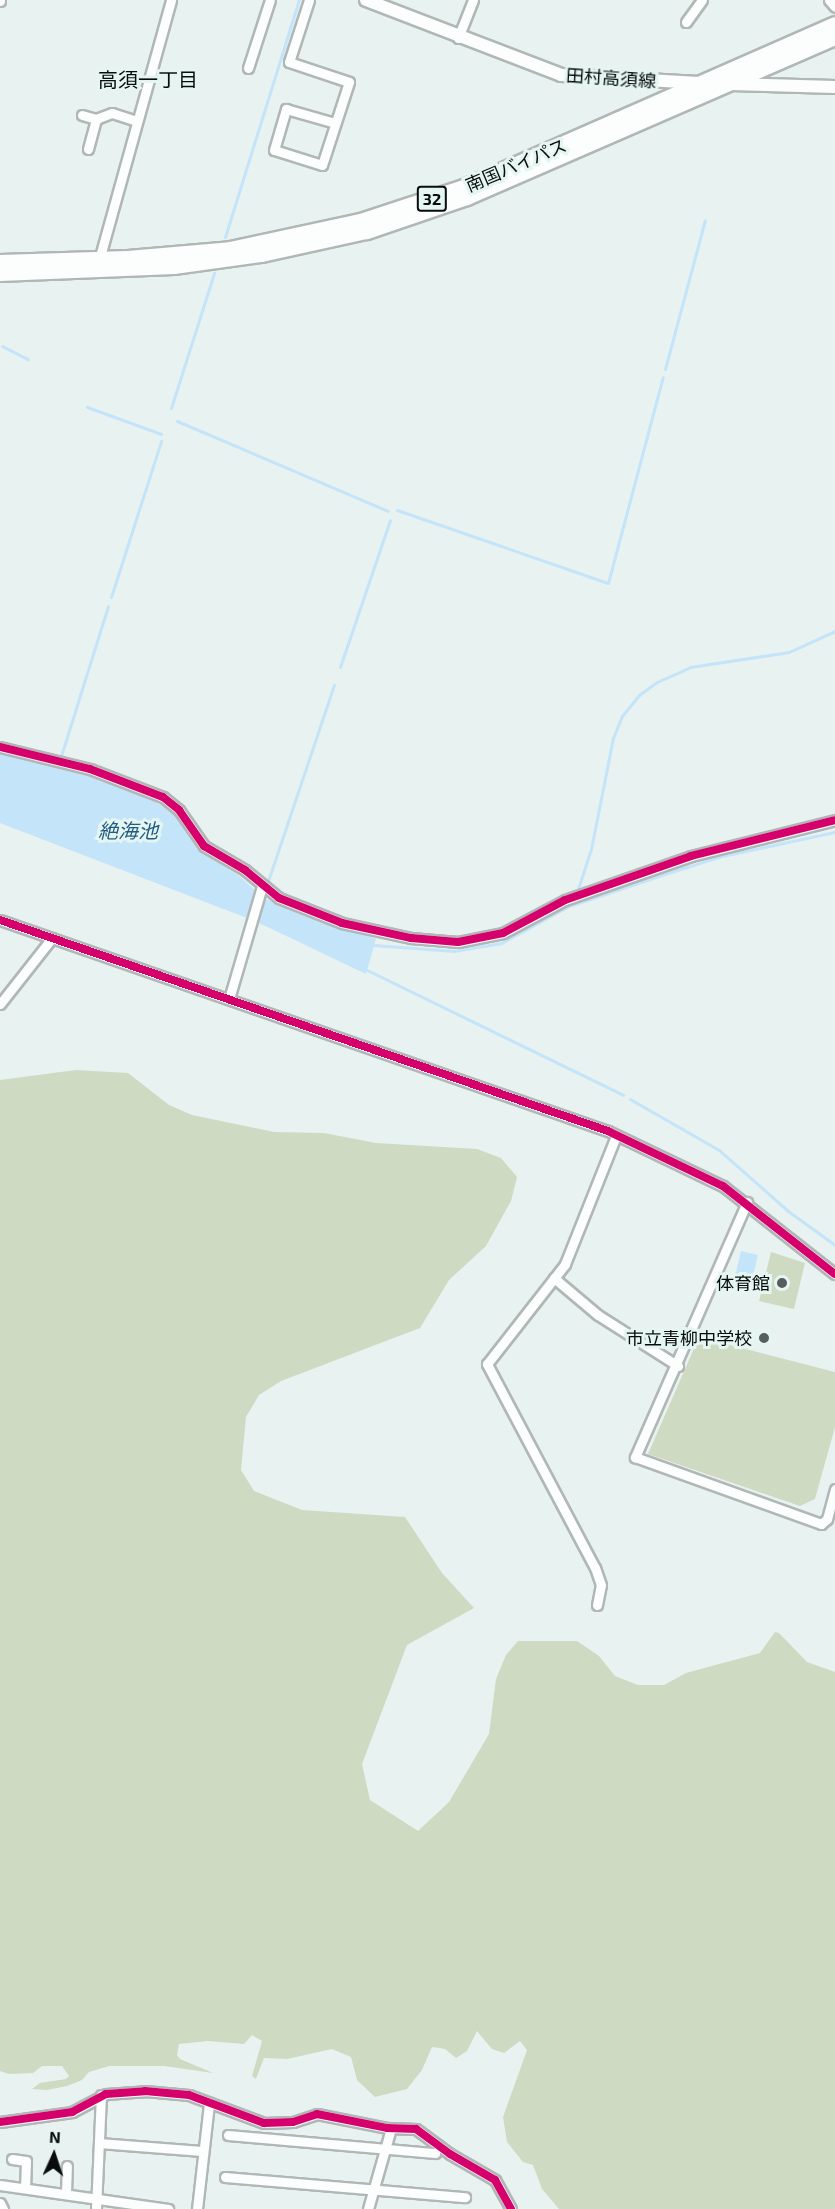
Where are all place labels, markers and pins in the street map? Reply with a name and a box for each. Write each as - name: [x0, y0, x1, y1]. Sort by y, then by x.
- place label: 体育館: [716, 1272, 770, 1294]
- marker: 体育館: [775, 1276, 789, 1290]
- place label: 市立青柳中学校: [626, 1327, 752, 1349]
- marker: 市立青柳中学校: [757, 1331, 771, 1345]

